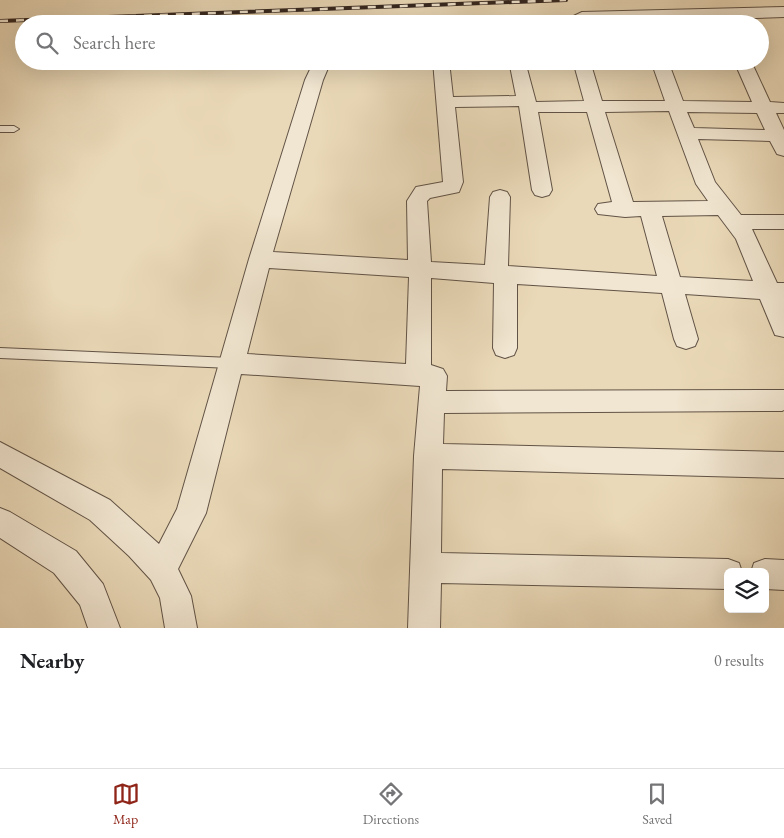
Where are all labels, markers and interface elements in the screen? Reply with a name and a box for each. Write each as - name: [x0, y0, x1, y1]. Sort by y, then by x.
- search box: [15, 15, 769, 70]
- icon: search: [33, 29, 61, 57]
- text: Search here: [73, 30, 155, 55]
- map controls: [724, 568, 769, 613]
- button: layers: [724, 568, 769, 613]
- text: Nearby: [20, 647, 84, 674]
- text: 0 results: [714, 650, 764, 671]
- tab: Map: [112, 780, 140, 828]
- tab: Directions: [363, 780, 419, 828]
- tab: Saved: [642, 780, 672, 828]

